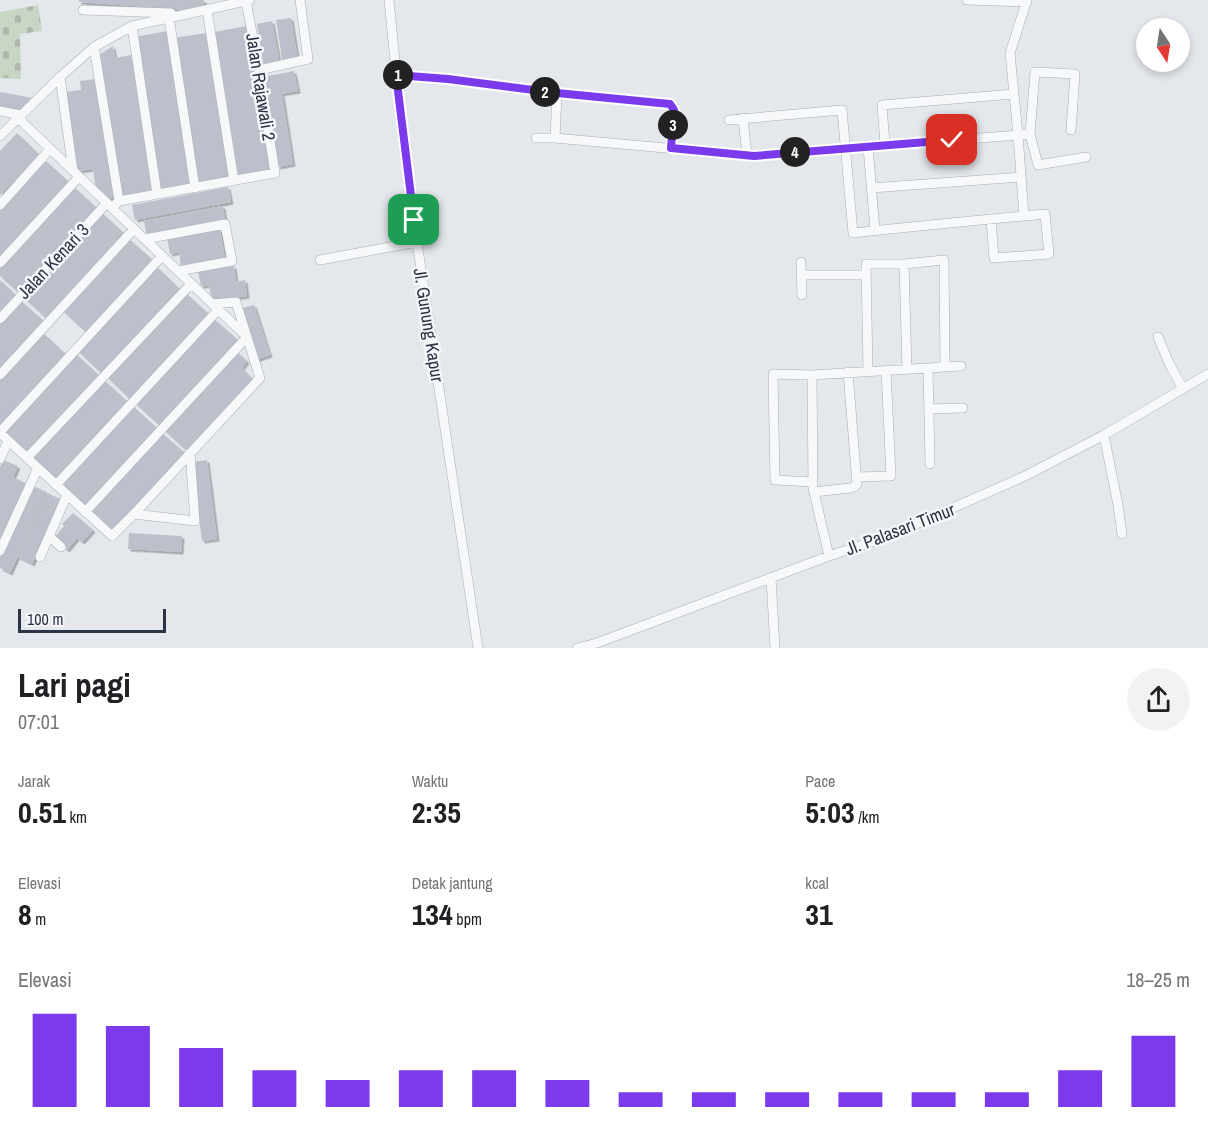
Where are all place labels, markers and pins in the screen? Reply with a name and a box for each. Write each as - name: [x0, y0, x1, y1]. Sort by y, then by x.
- pin: 1: [383, 60, 413, 90]
- pin: 2: [530, 77, 560, 107]
- pin: 3: [658, 110, 688, 140]
- pin: [926, 114, 977, 165]
- pin: 4: [780, 137, 810, 167]
- pin: [388, 194, 439, 245]

